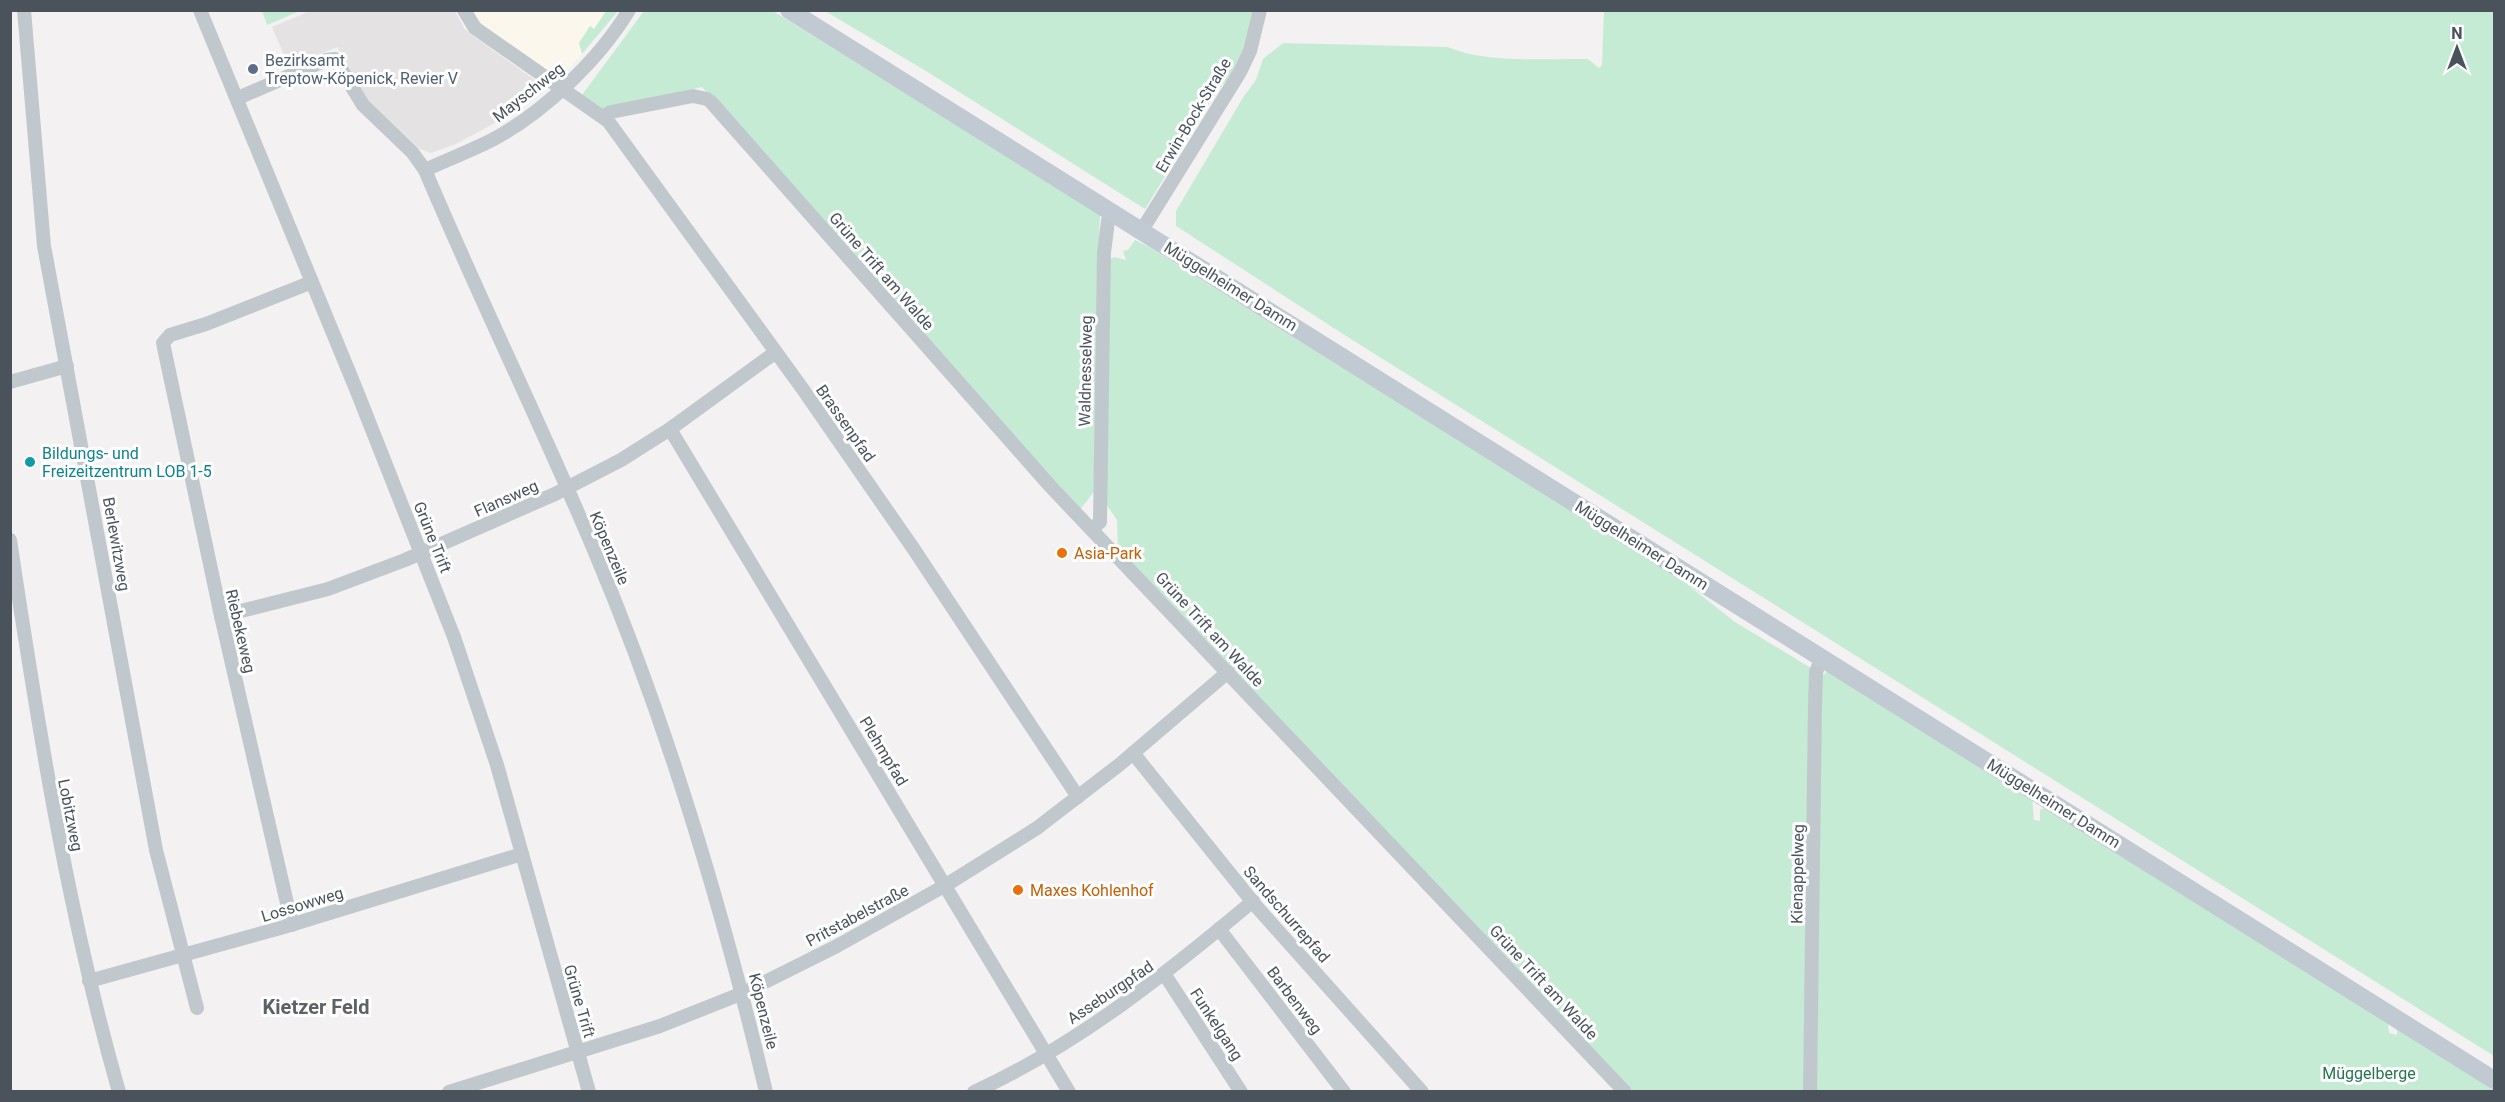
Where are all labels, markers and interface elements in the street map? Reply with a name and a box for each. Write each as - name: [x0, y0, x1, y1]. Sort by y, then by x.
- north arrow: [2427, 18, 2487, 78]
- text: N: [2451, 24, 2463, 43]
- place label: Bezirksamt Treptow-Köpenick, Revier V: [265, 51, 458, 88]
- street label: Erwin-Bock-Straße: [1152, 54, 1235, 176]
- street label: Mayschweg: [489, 59, 568, 126]
- marker: Bezirksamt Treptow-Köpenick, Revier V: [246, 62, 260, 76]
- street label: Grüne Trift am Walde: [825, 209, 938, 334]
- street label: Müggelheimer Damm: [1161, 238, 1301, 335]
- street label: Waldnesselweg: [1075, 315, 1096, 427]
- street label: Brassenpfad: [812, 381, 879, 466]
- place label: Bildungs- und Freizeitzentrum LOB 1-5: [42, 444, 212, 481]
- marker: Bildungs- und Freizeitzentrum LOB 1-5: [23, 455, 37, 469]
- street label: Flansweg: [471, 476, 541, 521]
- street label: Berlewitzweg: [99, 496, 134, 592]
- street label: Müggelheimer Damm: [1572, 497, 1712, 594]
- street label: Grüne Trift: [410, 499, 455, 576]
- street label: Köpenzeile: [586, 509, 633, 588]
- place label: Asia-Park: [1074, 544, 1143, 563]
- marker: Asia-Park: [1055, 546, 1069, 560]
- street label: Grüne Trift am Walde: [1152, 568, 1268, 691]
- street label: Riebekeweg: [222, 587, 259, 675]
- street label: Plehmpfad: [855, 713, 912, 789]
- street label: Müggelheimer Damm: [1984, 755, 2124, 852]
- street label: Lobitzweg: [54, 777, 87, 853]
- street label: Kienappelweg: [1787, 824, 1808, 924]
- street label: Sandschurrepfad: [1240, 862, 1334, 967]
- street label: Pritstabelstraße: [803, 880, 912, 950]
- place label: Maxes Kohlenhof: [1030, 881, 1154, 900]
- street label: Lossowweg: [259, 883, 346, 926]
- marker: Maxes Kohlenhof: [1011, 883, 1025, 897]
- street label: Grüne Trift am Walde: [1486, 921, 1602, 1044]
- street label: Asseburgpfad: [1064, 957, 1157, 1028]
- street label: Grüne Trift: [560, 962, 599, 1040]
- street label: Barbenweg: [1263, 963, 1326, 1038]
- street label: Köpenzeile: [745, 971, 782, 1051]
- street label: Funkelgang: [1186, 985, 1247, 1064]
- district label: Kietzer Feld: [263, 995, 369, 1019]
- park label: Müggelberge: [2322, 1064, 2416, 1083]

